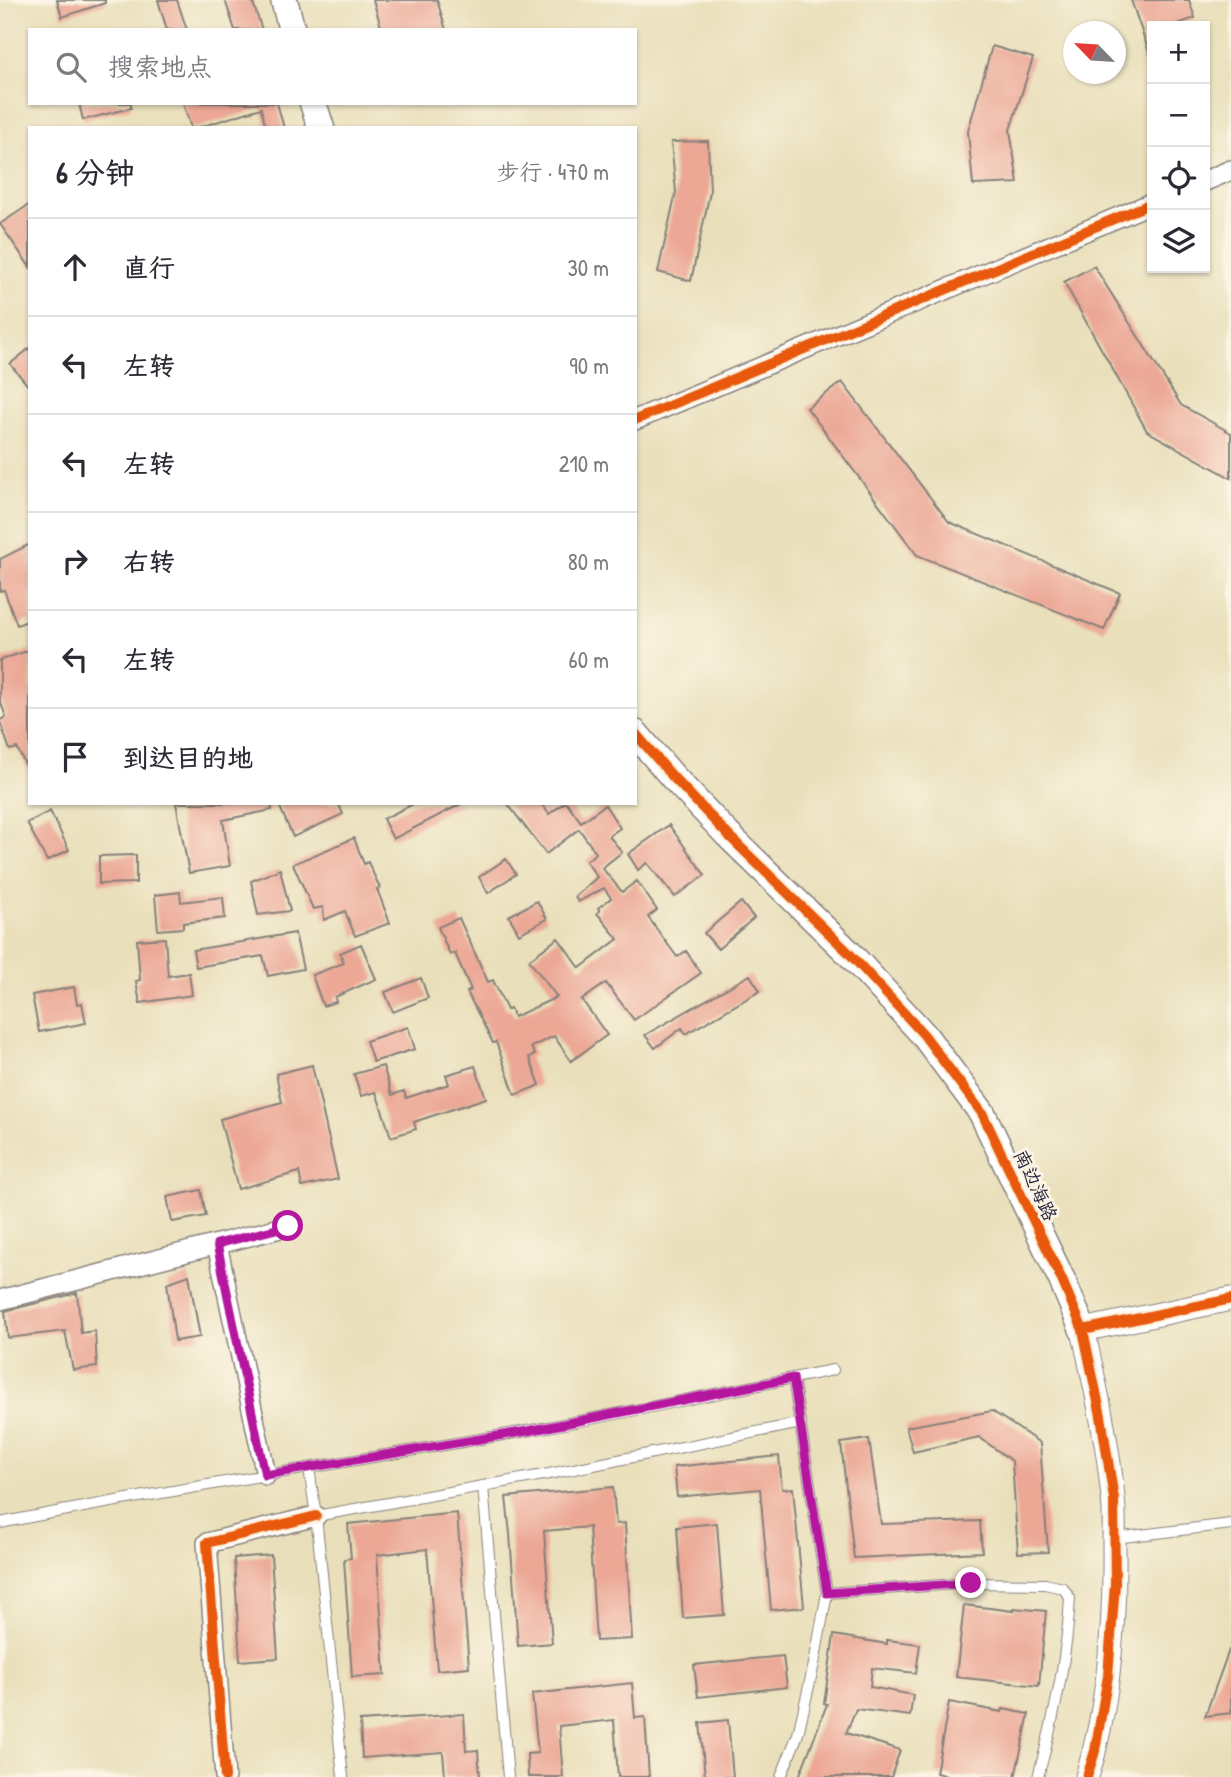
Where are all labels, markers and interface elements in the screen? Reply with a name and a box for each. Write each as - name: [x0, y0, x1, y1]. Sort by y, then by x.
- north arrow: [1063, 21, 1126, 84]
- map controls: [1147, 21, 1210, 273]
- button: +: [1147, 21, 1210, 84]
- search box: [28, 28, 637, 105]
- icon: search: [52, 48, 90, 86]
- text: 搜索地点: [108, 49, 212, 84]
- button: −: [1147, 84, 1210, 147]
- button: locate: [1147, 147, 1210, 210]
- text: 6 分钟: [56, 152, 135, 192]
- text: 步行 · 470 m: [497, 156, 609, 187]
- button: layers: [1147, 210, 1210, 273]
- icon: ahead: [56, 248, 94, 286]
- text: 直行: [123, 250, 175, 285]
- text: 30 m: [567, 252, 609, 283]
- icon: left: [56, 346, 94, 384]
- text: 左转: [123, 348, 175, 383]
- text: 90 m: [569, 350, 609, 381]
- icon: left: [56, 444, 94, 482]
- text: 左转: [123, 446, 175, 481]
- text: 210 m: [559, 448, 609, 479]
- icon: right: [56, 542, 94, 580]
- text: 右转: [123, 544, 175, 579]
- text: 80 m: [568, 546, 609, 577]
- icon: left: [56, 640, 94, 678]
- text: 左转: [123, 642, 175, 677]
- text: 60 m: [569, 644, 609, 675]
- icon: arrive: [56, 738, 94, 776]
- text: 到达目的地: [123, 740, 253, 775]
- street label: 南边海路: [1008, 1145, 1064, 1225]
- route start: [272, 1210, 303, 1241]
- route end: [955, 1567, 986, 1598]

